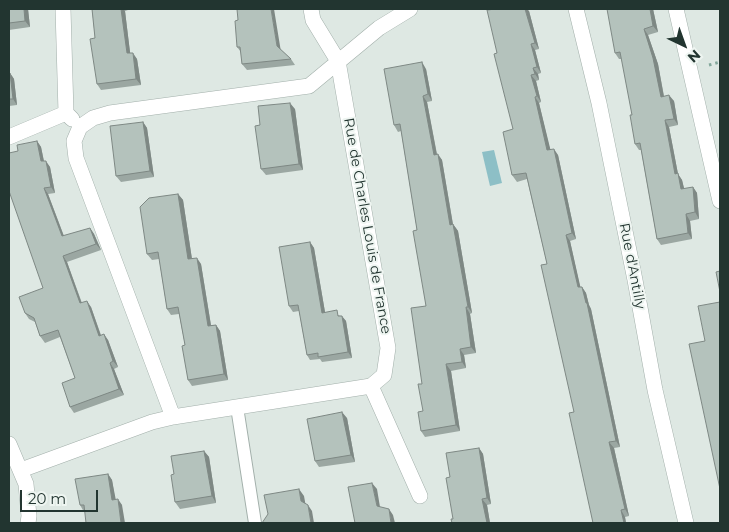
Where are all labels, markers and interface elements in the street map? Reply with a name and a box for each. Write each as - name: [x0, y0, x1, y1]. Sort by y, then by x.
- north arrow: [659, 20, 709, 70]
- text: N: [684, 46, 704, 67]
- street label: Rue de Charles Louis de France: [340, 117, 394, 335]
- street label: Rue d'Antilly: [615, 222, 649, 310]
- scale bar: [22, 480, 100, 512]
- text: 20 m: [28, 489, 66, 508]

